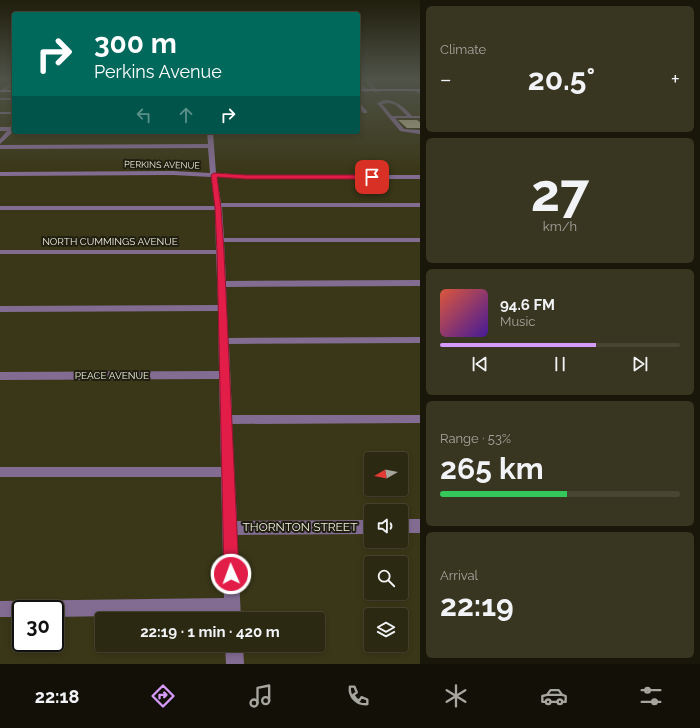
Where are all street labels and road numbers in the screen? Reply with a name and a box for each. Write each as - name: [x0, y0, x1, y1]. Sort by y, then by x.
- street label: PERKINS AVENUE: [124, 159, 200, 171]
- street label: NORTH CUMMINGS AVENUE: [42, 236, 178, 247]
- street label: PEACE AVENUE: [75, 370, 149, 381]
- street label: THORNTON STREET: [242, 520, 358, 534]

